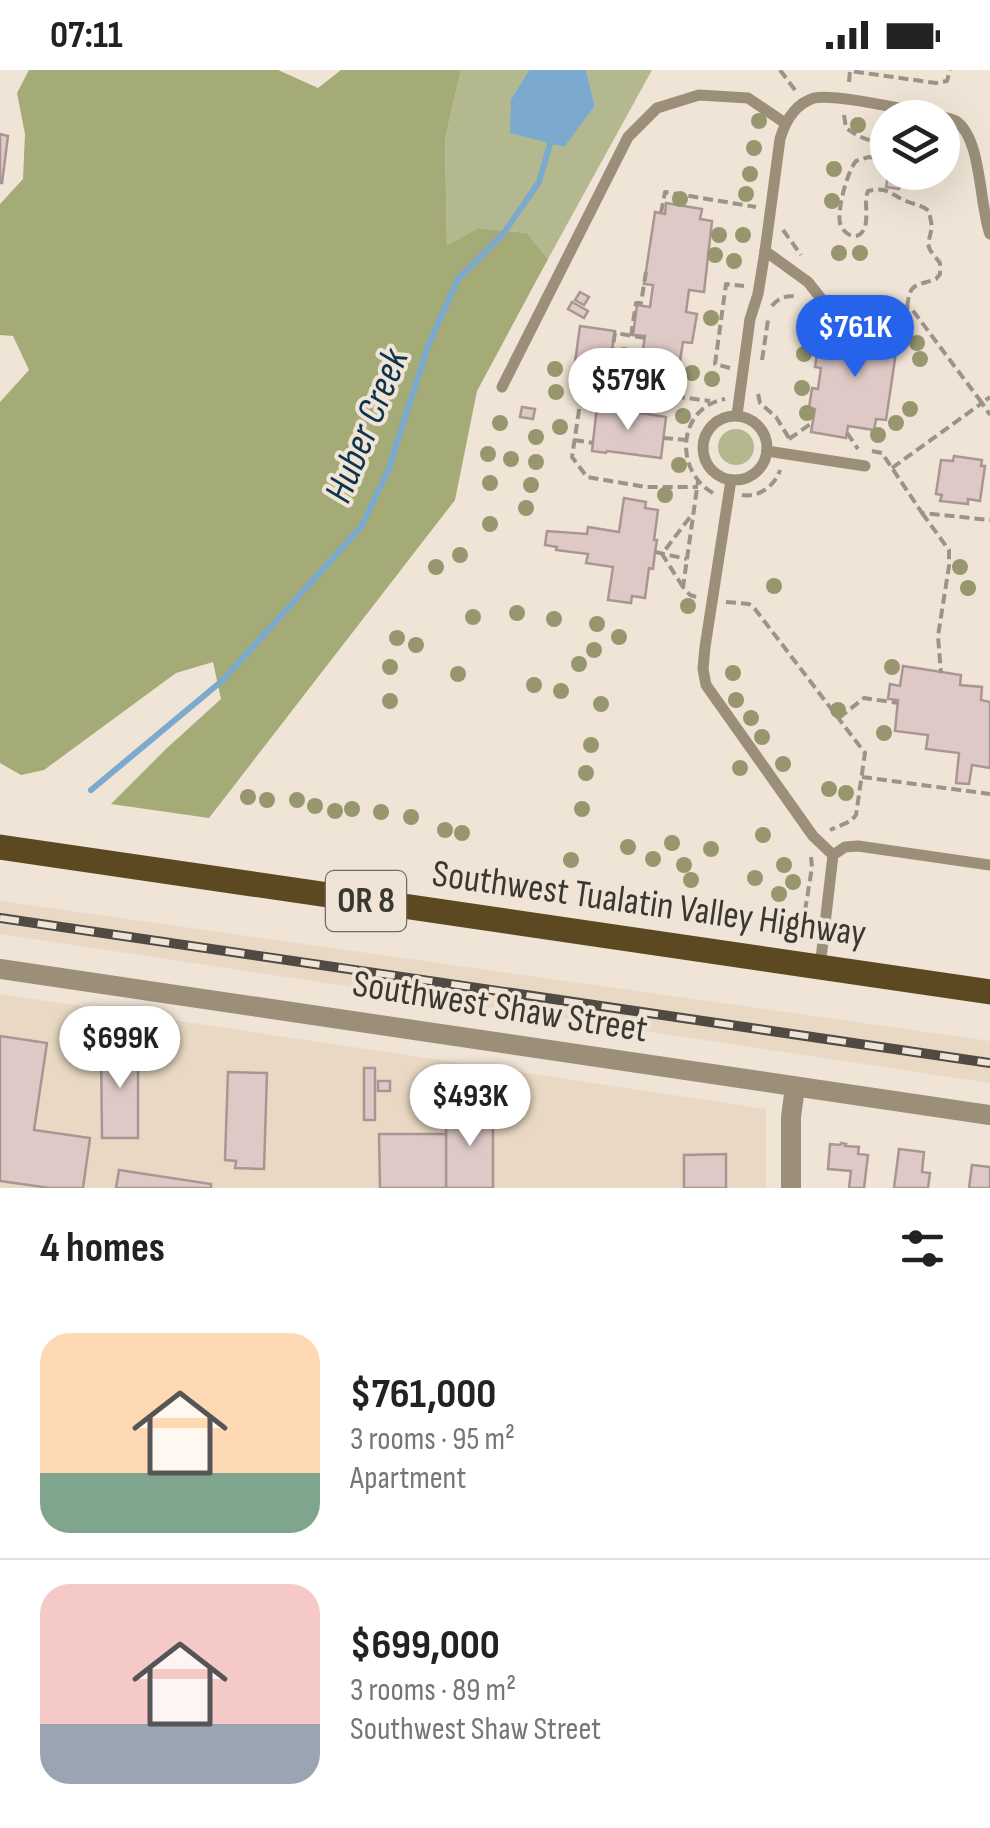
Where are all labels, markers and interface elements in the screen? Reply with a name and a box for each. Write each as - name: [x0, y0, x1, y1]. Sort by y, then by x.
- text: 07:11: [50, 13, 123, 58]
- map controls: [870, 100, 960, 190]
- button: layers: [870, 100, 960, 190]
- pin: $761K: [785, 295, 925, 380]
- text: $761K: [818, 308, 892, 347]
- water label: Huber Creek: [315, 341, 420, 510]
- pin: $579K: [558, 348, 698, 433]
- text: $579K: [590, 361, 666, 400]
- street label: Southwest Tualatin Valley Highway: [429, 851, 869, 957]
- road number: OR 8: [326, 871, 406, 931]
- street label: Southwest Shaw Street: [349, 961, 651, 1053]
- pin: $699K: [50, 1006, 190, 1091]
- text: $699K: [81, 1019, 159, 1058]
- pin: $493K: [400, 1064, 540, 1149]
- text: $493K: [432, 1077, 508, 1116]
- icon: filters: [895, 1221, 950, 1276]
- text: 4 homes: [40, 1223, 165, 1274]
- text: $761,000: [350, 1369, 496, 1420]
- icon: home: [120, 1373, 240, 1493]
- text: 3 rooms · 95 m²: [350, 1420, 515, 1459]
- text: Apartment: [350, 1459, 466, 1498]
- text: $699,000: [350, 1620, 500, 1671]
- icon: home: [120, 1624, 240, 1744]
- text: 3 rooms · 89 m²: [350, 1671, 516, 1710]
- text: Southwest Shaw Street: [350, 1710, 601, 1749]

